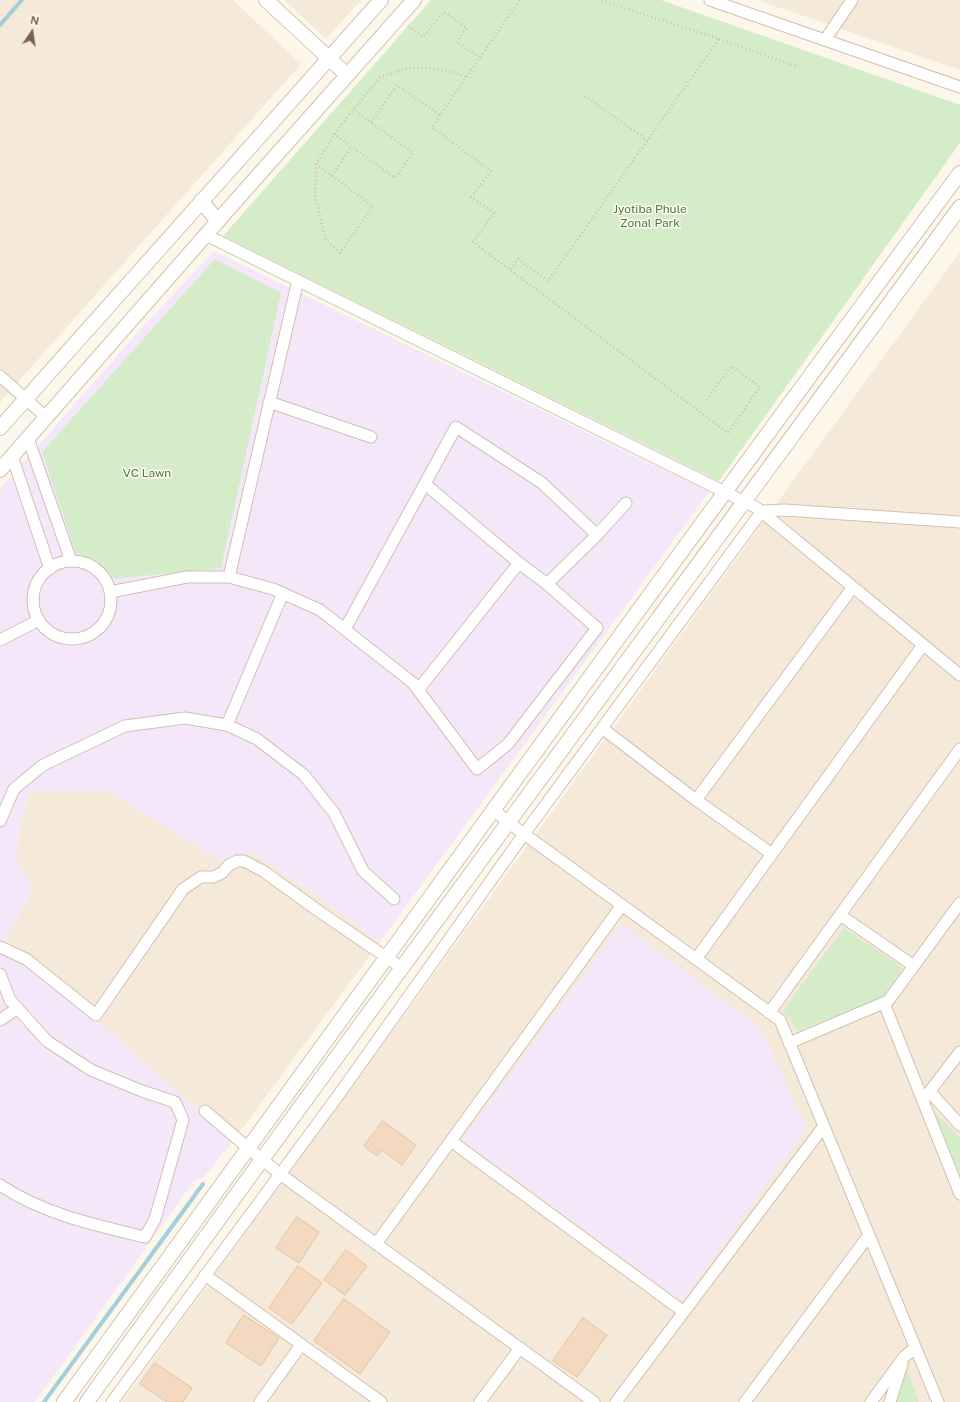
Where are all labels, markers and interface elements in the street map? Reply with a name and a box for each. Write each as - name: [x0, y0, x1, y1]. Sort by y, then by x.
- north arrow: [12, 12, 52, 52]
- text: N: [29, 13, 40, 27]
- park label: Jyotiba Phule Zonal Park: [613, 202, 687, 230]
- park label: VC Lawn: [123, 466, 171, 480]

